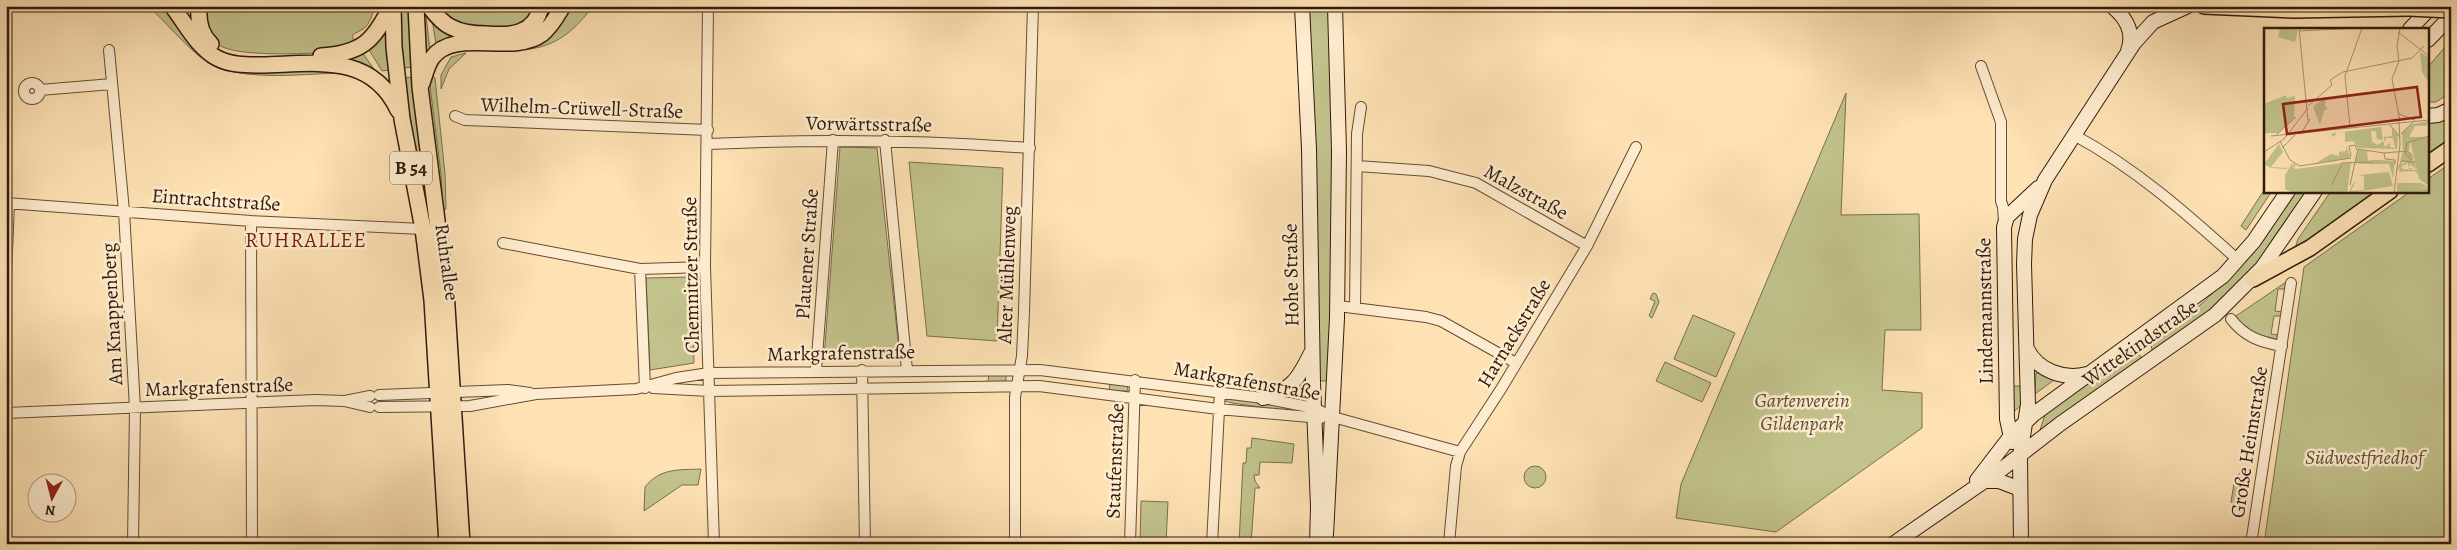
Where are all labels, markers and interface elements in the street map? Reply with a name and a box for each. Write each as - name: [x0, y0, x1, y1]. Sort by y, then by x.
- inset map: [2264, 28, 2430, 192]
- street label: Wilhelm-Crüwell-Straße: [479, 91, 684, 125]
- street label: Vorwärtsstraße: [805, 109, 932, 139]
- road number: B 54: [390, 152, 432, 184]
- street label: Malzstraße: [1479, 158, 1573, 226]
- street label: Eintrachtstraße: [151, 182, 281, 218]
- street label: Plauener Straße: [789, 188, 825, 320]
- street label: Chemnitzer Straße: [676, 196, 706, 353]
- street label: Alter Mühlenweg: [991, 205, 1023, 346]
- street label: Ruhrallee: [428, 222, 466, 302]
- street label: Hohe Straße: [1277, 223, 1305, 327]
- district label: RUHRALLEE: [245, 226, 367, 254]
- street label: Lindemannstraße: [1970, 237, 2000, 384]
- street label: Am Knappenberg: [95, 242, 129, 387]
- street label: Harnackstraße: [1471, 273, 1557, 392]
- street label: Wittekindstraße: [2076, 293, 2203, 393]
- street label: Markgrafenstraße: [767, 338, 915, 368]
- street label: Markgrafenstraße: [1172, 355, 1322, 407]
- street label: Große Heimstraße: [2224, 364, 2274, 520]
- street label: Markgrafenstraße: [144, 371, 294, 403]
- park label: Gartenverein Gildenpark: [1754, 387, 1850, 437]
- street label: Staufenstraße: [1099, 403, 1131, 519]
- park label: Südwestfriedhof: [2305, 444, 2427, 471]
- north arrow: [28, 472, 78, 522]
- text: N: [44, 500, 57, 520]

